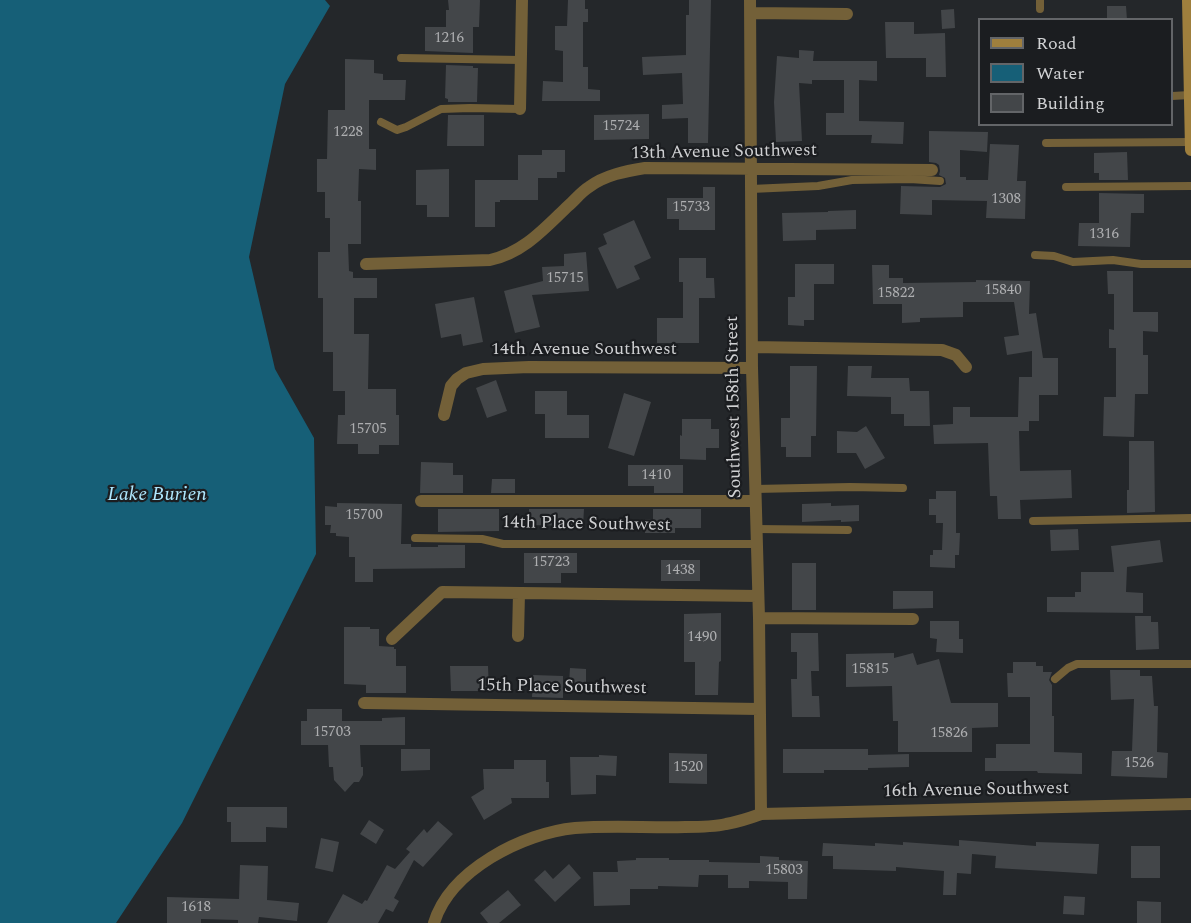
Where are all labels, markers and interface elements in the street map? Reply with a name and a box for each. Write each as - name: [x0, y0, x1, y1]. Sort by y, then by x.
- legend: [978, 18, 1173, 126]
- house number: 1216: [434, 30, 464, 48]
- text: Road: [1036, 30, 1077, 57]
- text: Water: [1036, 60, 1084, 87]
- text: Building: [1036, 90, 1105, 117]
- house number: 15724: [602, 118, 640, 136]
- house number: 1228: [333, 124, 363, 142]
- street label: 13th Avenue Southwest: [631, 141, 817, 165]
- house number: 1308: [991, 191, 1021, 209]
- house number: 15733: [672, 199, 710, 217]
- house number: 1316: [1089, 226, 1119, 244]
- house number: 15715: [546, 270, 584, 288]
- house number: 15840: [984, 282, 1022, 300]
- house number: 15822: [877, 285, 915, 303]
- street label: Southwest 158th Street: [723, 315, 747, 499]
- street label: 14th Avenue Southwest: [491, 339, 677, 361]
- house number: 15705: [349, 421, 387, 439]
- house number: 1410: [641, 467, 671, 485]
- water label: Lake Burien: [107, 484, 207, 508]
- house number: 15700: [345, 507, 383, 525]
- street label: 14th Place Southwest: [501, 513, 671, 537]
- house number: 15723: [532, 554, 570, 572]
- house number: 1438: [665, 562, 695, 580]
- house number: 1490: [687, 629, 717, 647]
- house number: 15815: [851, 661, 889, 679]
- street label: 15th Place Southwest: [477, 676, 647, 700]
- house number: 15703: [313, 724, 351, 742]
- house number: 15826: [930, 725, 968, 743]
- house number: 1526: [1124, 755, 1154, 773]
- house number: 1520: [673, 759, 703, 777]
- street label: 16th Avenue Southwest: [883, 779, 1069, 803]
- house number: 15803: [765, 862, 803, 880]
- house number: 1618: [181, 899, 211, 917]

